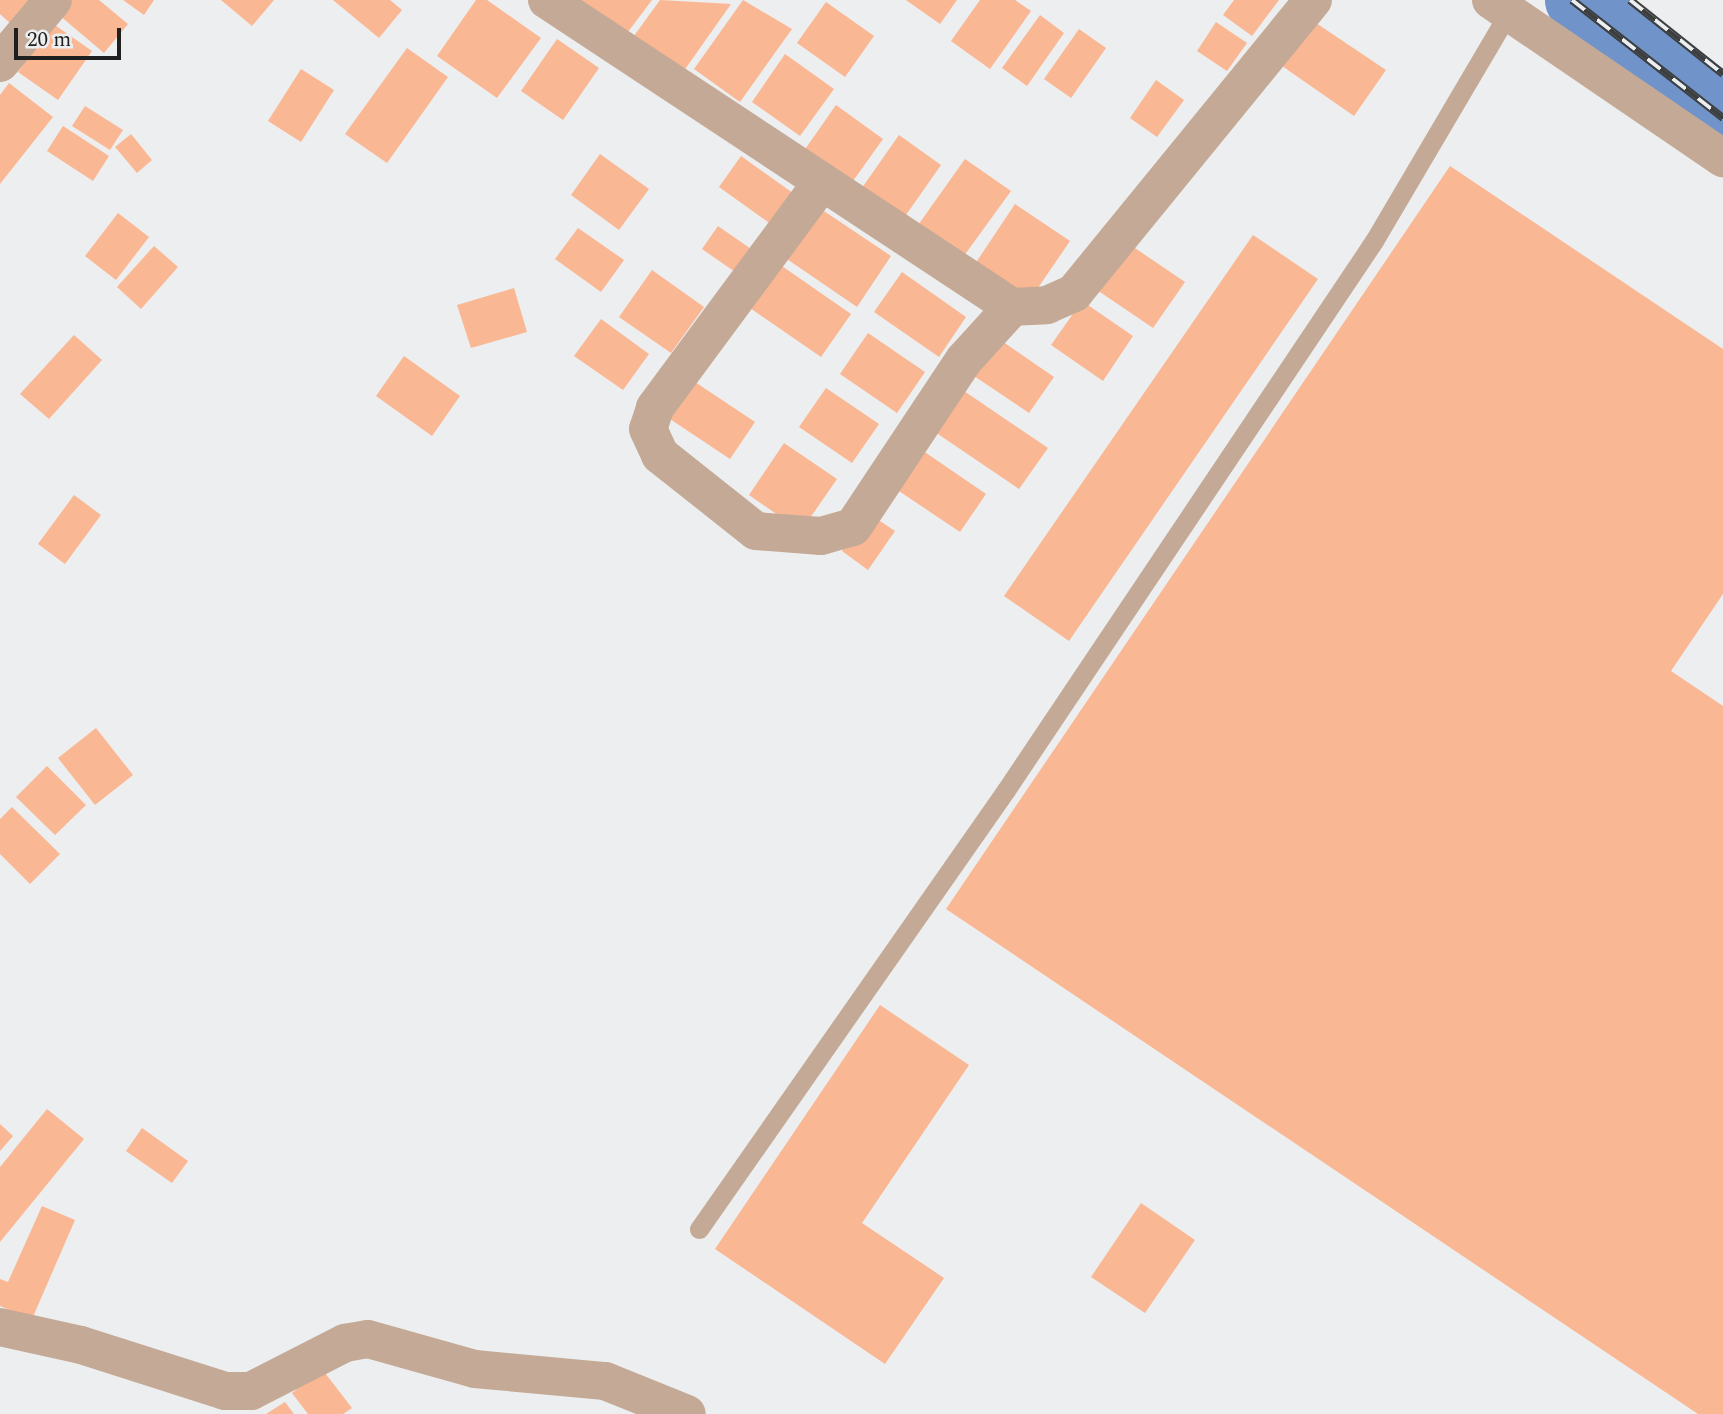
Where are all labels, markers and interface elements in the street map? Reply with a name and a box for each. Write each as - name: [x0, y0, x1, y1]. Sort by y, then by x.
- scale bar: [18, 14, 124, 58]
- text: 20 m: [27, 24, 71, 56]

